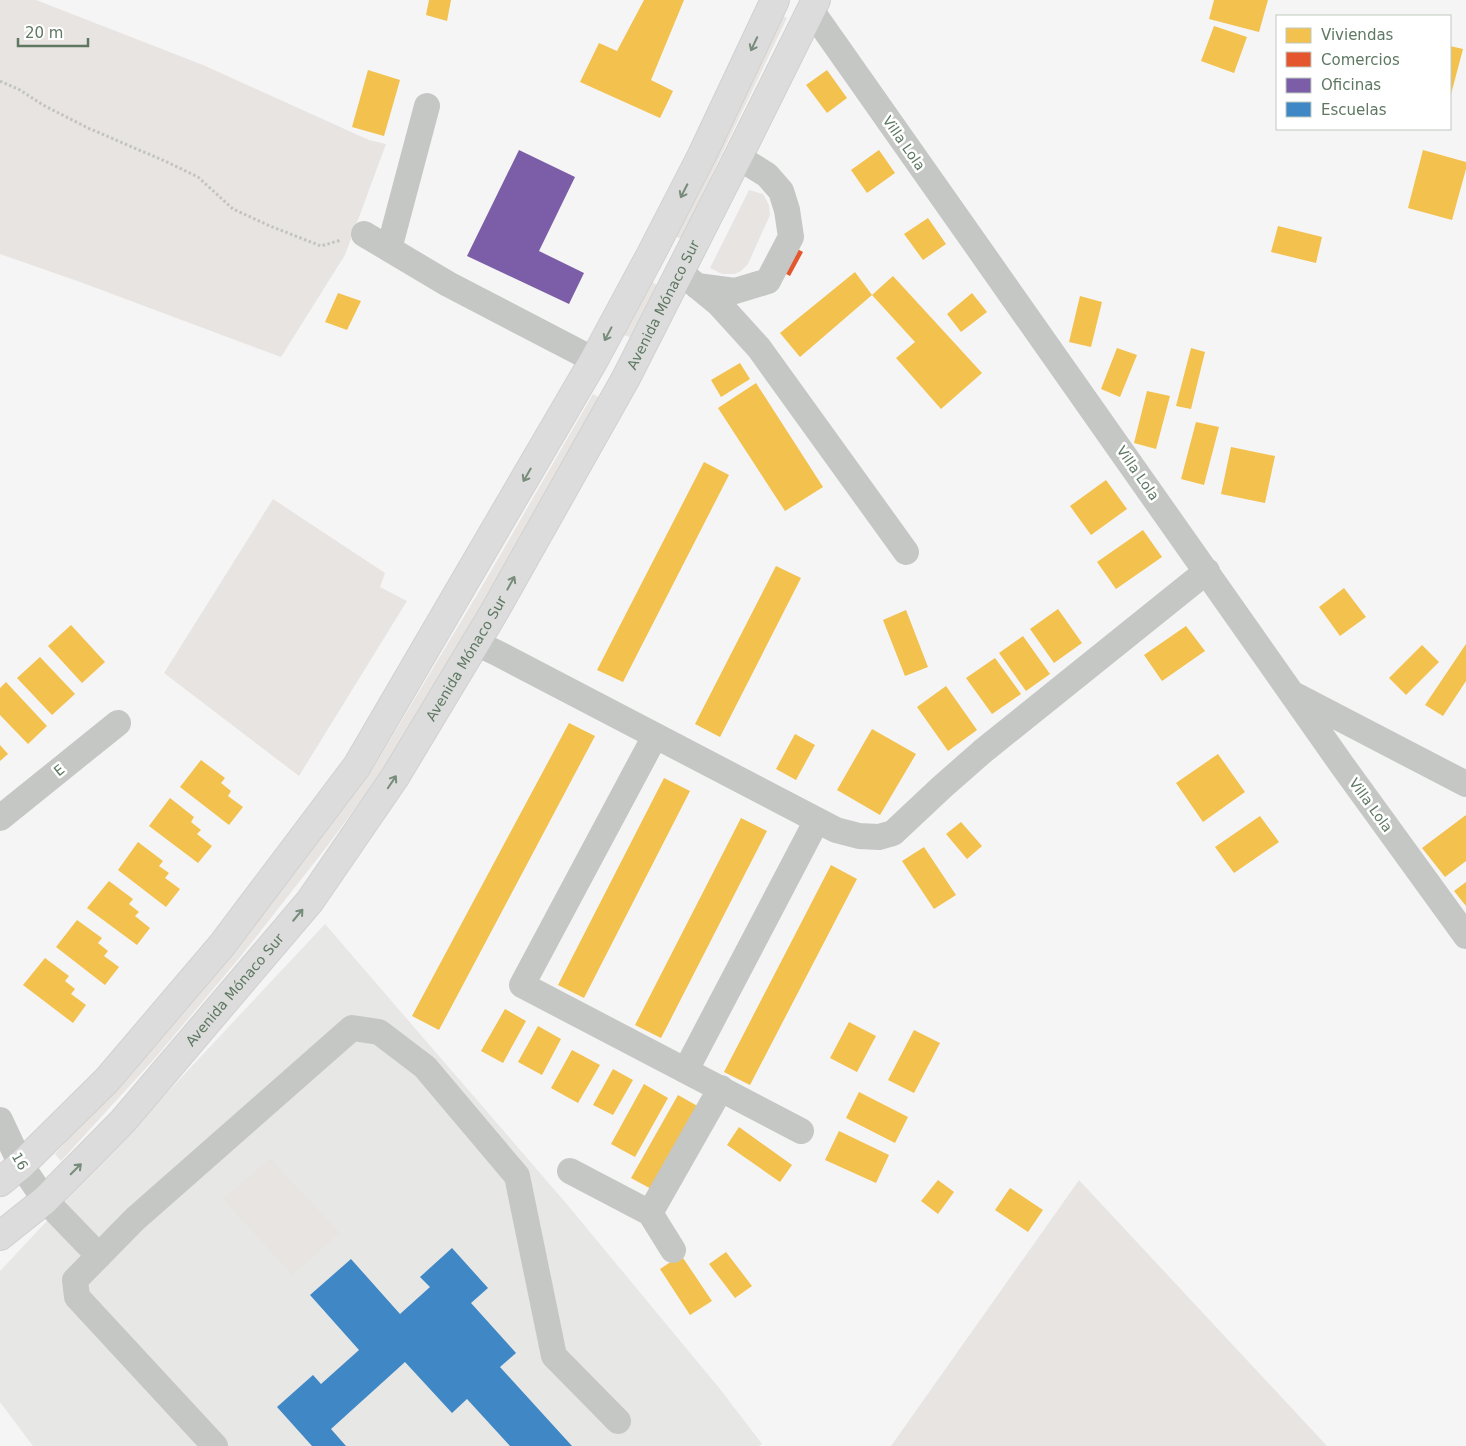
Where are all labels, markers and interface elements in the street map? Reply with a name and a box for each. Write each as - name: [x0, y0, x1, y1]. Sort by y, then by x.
- scale bar: [18, 15, 88, 47]
- legend: [1276, 15, 1451, 130]
- text: 20 m: [25, 24, 63, 42]
- text: Viviendas: [1321, 26, 1394, 44]
- one-way arrow: [749, 36, 758, 51]
- text: Comercios: [1321, 51, 1400, 69]
- text: Oficinas: [1321, 76, 1381, 94]
- text: Escuelas: [1321, 101, 1387, 119]
- street label: Villa Lola: [880, 113, 928, 173]
- one-way arrow: [679, 183, 689, 198]
- street label: Avenida Mónaco Sur: [624, 237, 703, 372]
- one-way arrow: [603, 327, 613, 342]
- street label: Villa Lola: [1114, 443, 1162, 503]
- one-way arrow: [522, 468, 532, 483]
- one-way arrow: [506, 576, 516, 590]
- street label: Avenida Mónaco Sur: [423, 593, 510, 724]
- street label: E: [51, 761, 67, 779]
- street label: Villa Lola: [1346, 775, 1396, 835]
- one-way arrow: [387, 776, 397, 790]
- one-way arrow: [293, 909, 304, 922]
- street label: Avenida Mónaco Sur: [182, 930, 287, 1049]
- street label: 16: [9, 1149, 31, 1173]
- one-way arrow: [70, 1163, 82, 1175]

